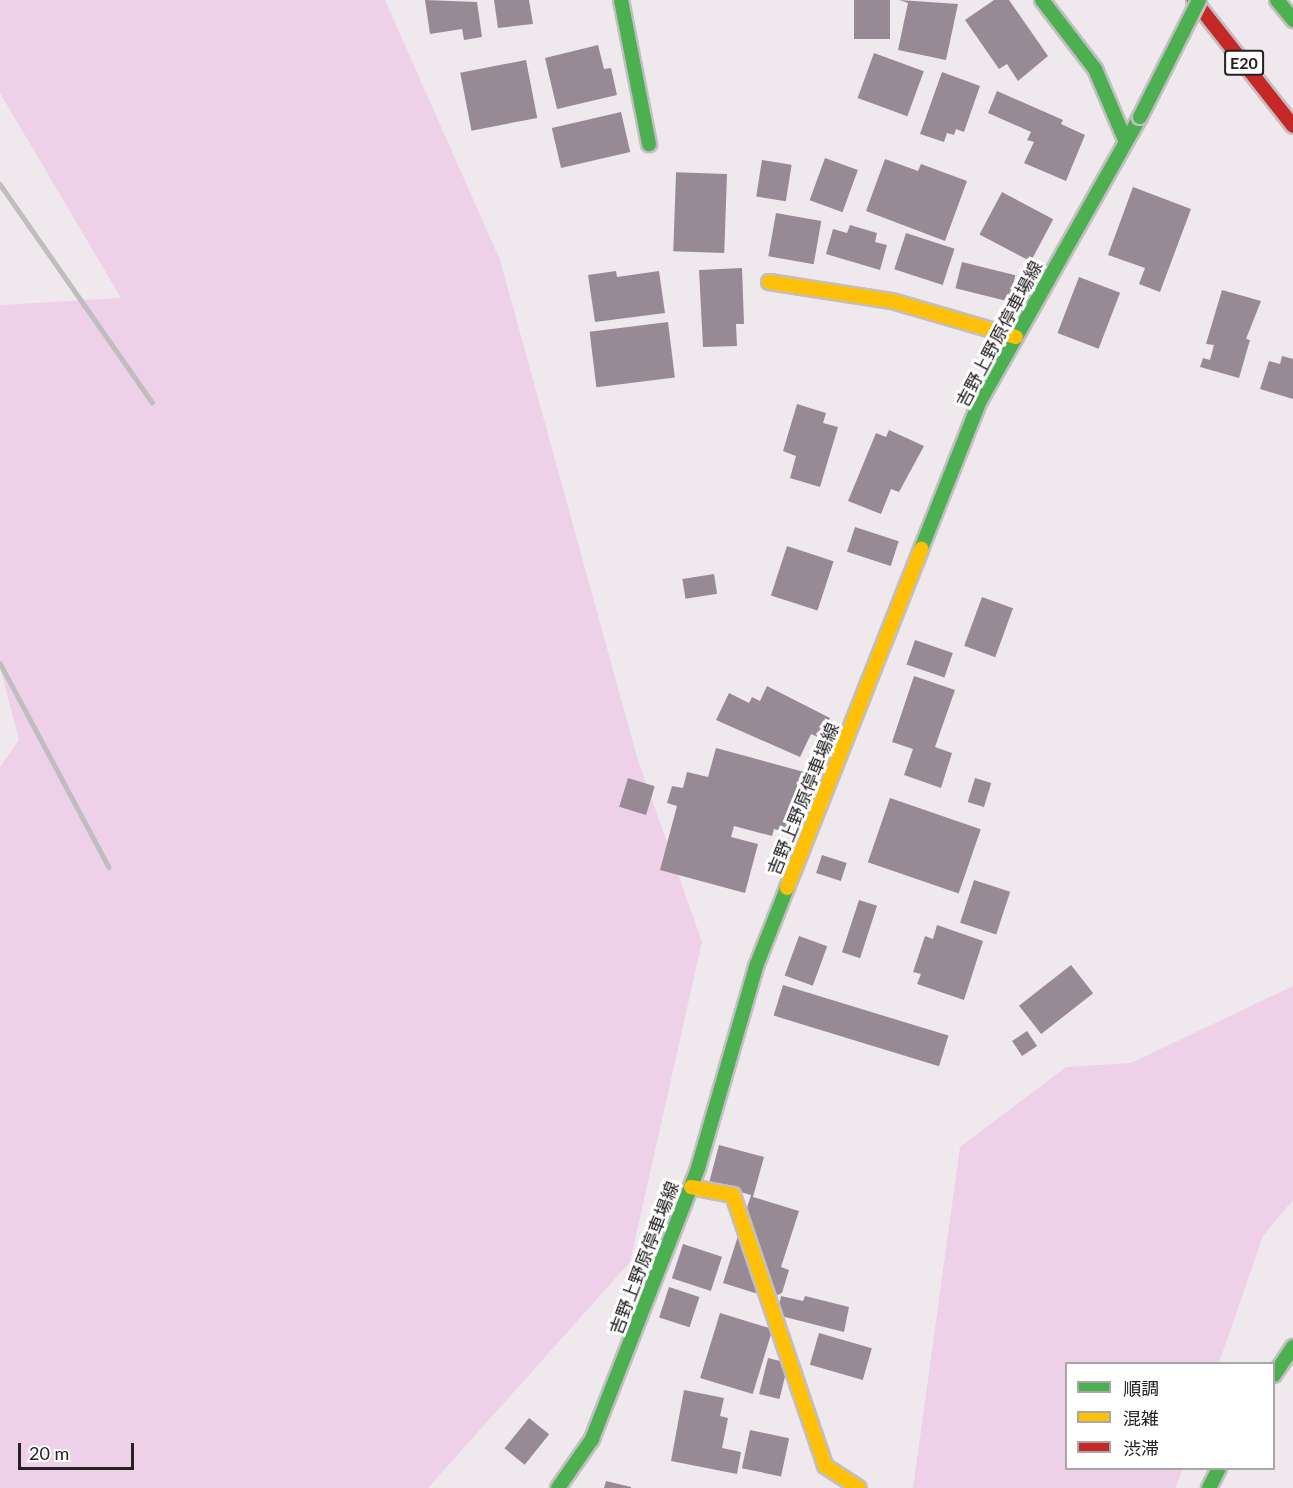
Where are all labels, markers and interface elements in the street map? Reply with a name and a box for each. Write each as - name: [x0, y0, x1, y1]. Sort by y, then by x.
- road number: E20: [1223, 50, 1265, 76]
- street label: 吉野上野原停車場線: [951, 257, 1047, 411]
- street label: 吉野上野原停車場線: [763, 720, 843, 878]
- street label: 吉野上野原停車場線: [605, 1179, 683, 1337]
- legend: [1065, 1362, 1275, 1470]
- text: 順調: [1123, 1377, 1159, 1399]
- text: 混雑: [1123, 1407, 1159, 1429]
- scale bar: [21, 1431, 136, 1469]
- text: 渋滞: [1123, 1437, 1159, 1459]
- text: 20 m: [29, 1442, 69, 1464]

